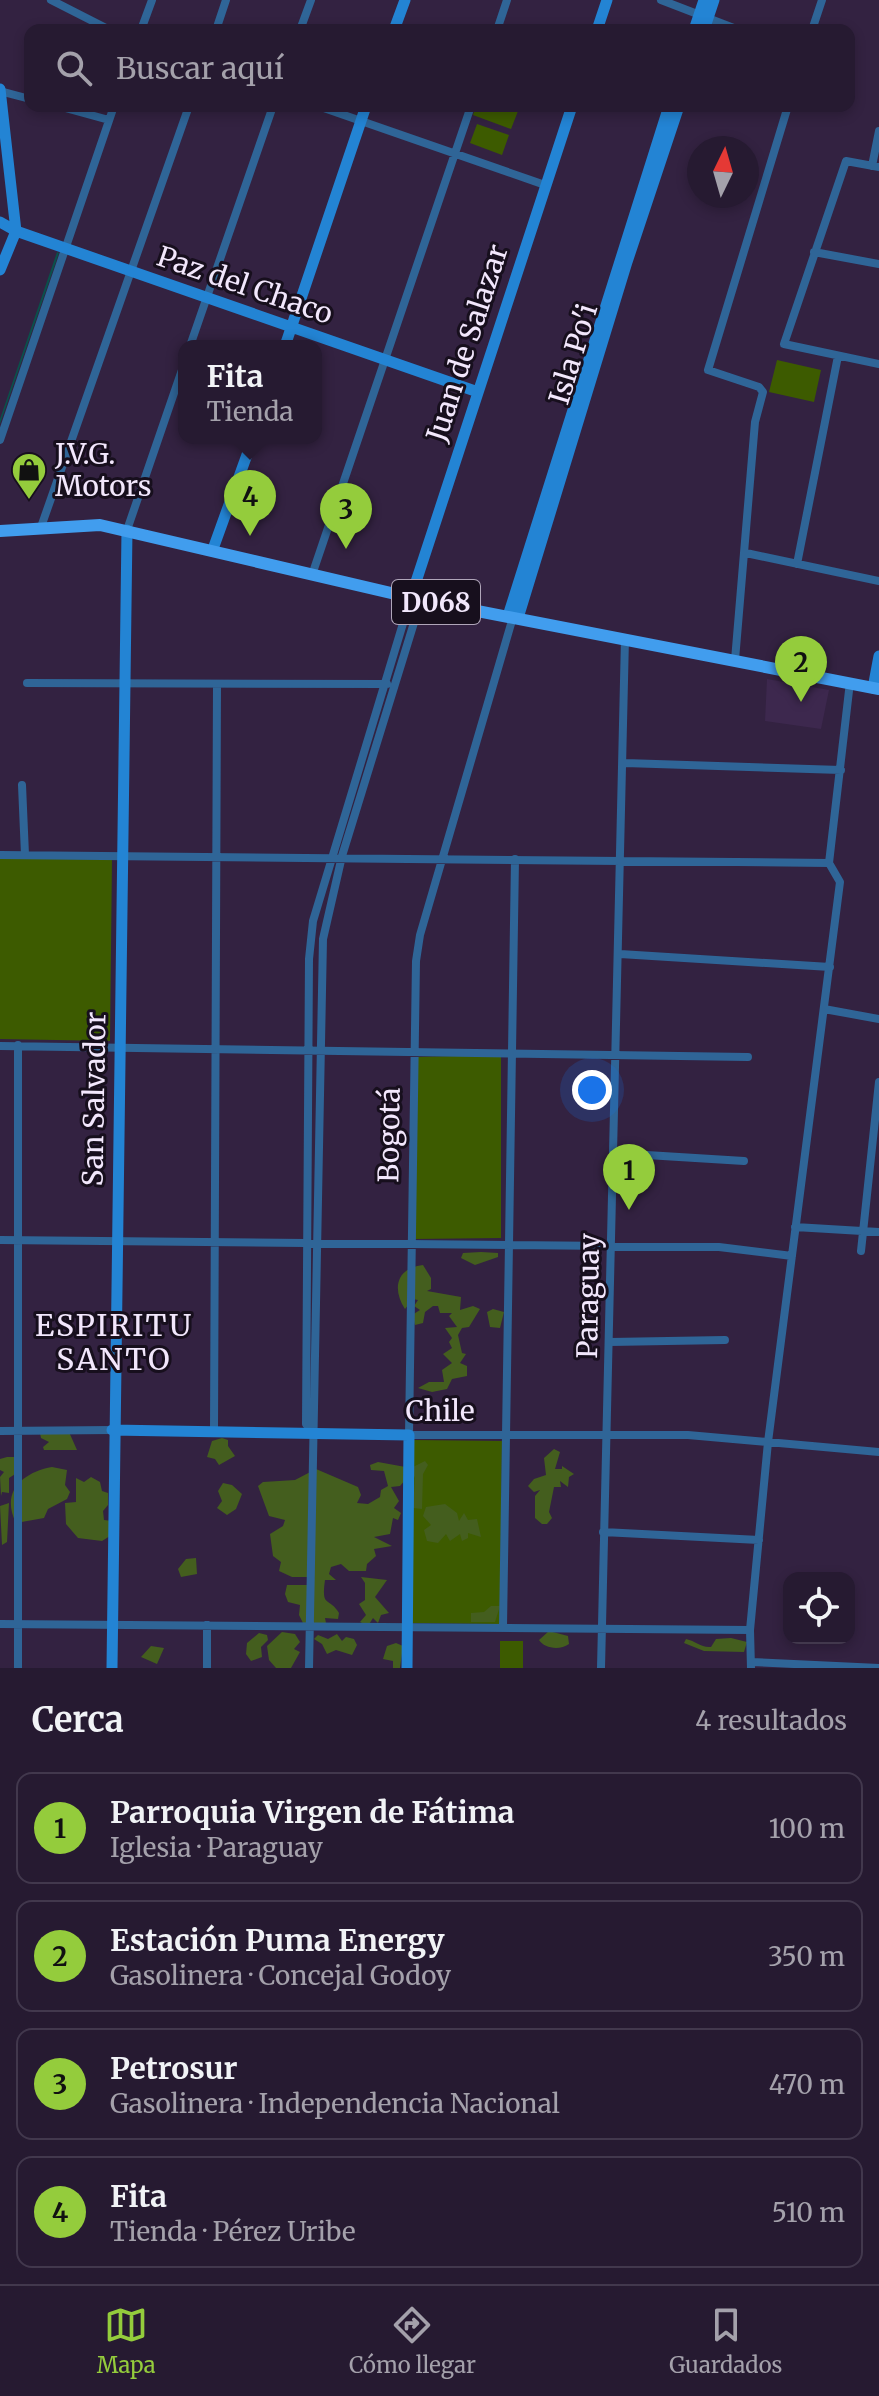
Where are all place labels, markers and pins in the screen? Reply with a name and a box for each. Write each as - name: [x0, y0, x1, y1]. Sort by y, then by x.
- place label: J.V.G. Motors: [54, 436, 151, 504]
- shop icon: J.V.G. Motors: [10, 451, 48, 501]
- pin: 4: [224, 470, 276, 536]
- pin: 3: [320, 483, 372, 549]
- pin: 2: [775, 636, 827, 702]
- pin: 1: [603, 1144, 655, 1210]

